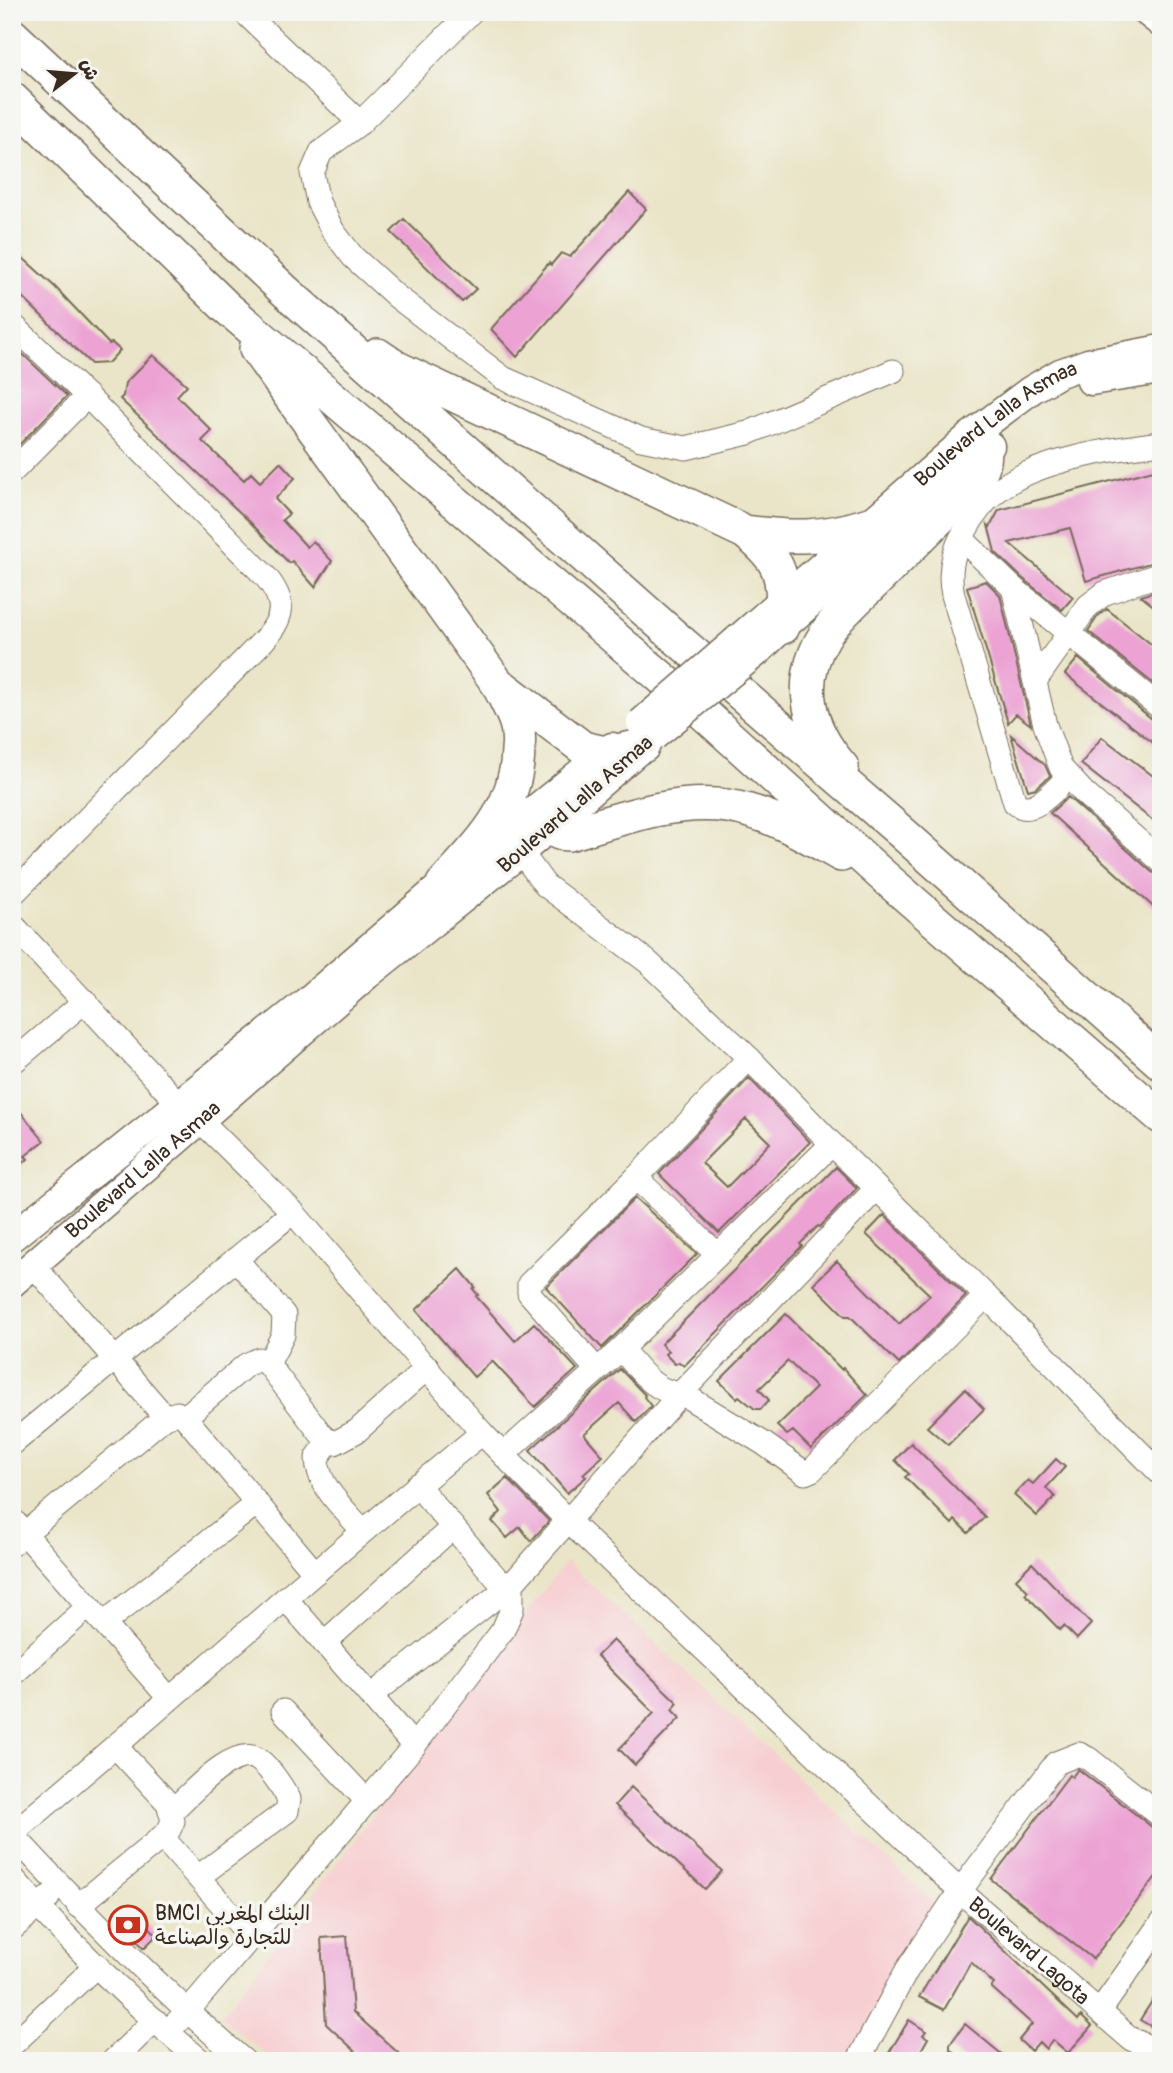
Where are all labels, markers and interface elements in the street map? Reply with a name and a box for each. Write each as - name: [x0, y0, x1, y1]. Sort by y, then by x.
- north arrow: [38, 38, 108, 108]
- text: ش: [75, 56, 104, 83]
- street label: Boulevard Lalla Asmaa: [908, 355, 1081, 493]
- street label: Boulevard Lalla Asmaa: [492, 729, 659, 879]
- street label: Boulevard Lalla Asmaa: [60, 1095, 226, 1245]
- street label: Boulevard Lagota: [962, 1891, 1095, 2011]
- place label: BMCI البنك المغربي للتجارة والصناعة: [155, 1900, 310, 1951]
- bank icon: BMCI البنك المغربي للتجارة والصناعة: [107, 1904, 149, 1946]

